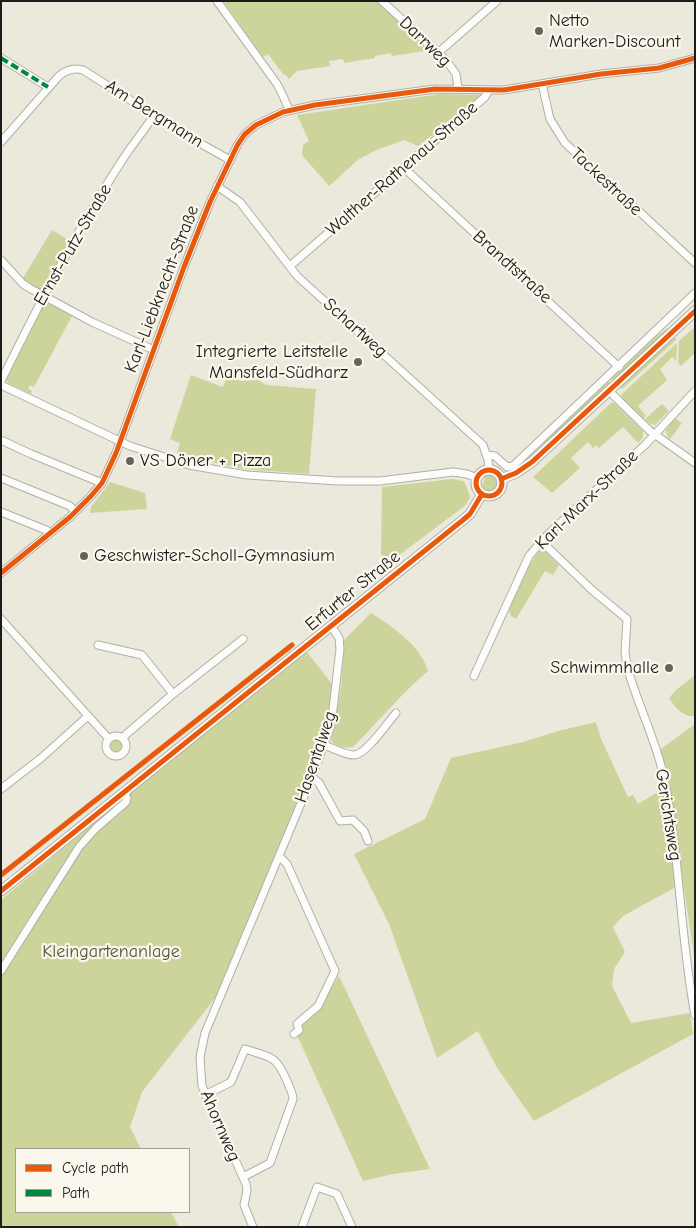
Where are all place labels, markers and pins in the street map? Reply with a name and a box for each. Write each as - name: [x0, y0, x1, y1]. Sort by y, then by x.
- place label: Netto Marken-Discount: [549, 10, 680, 52]
- marker: Netto Marken-Discount: [533, 25, 545, 37]
- place label: Integrierte Leitstelle Mansfeld-Südharz: [196, 341, 348, 384]
- marker: Integrierte Leitstelle Mansfeld-Südharz: [352, 356, 364, 368]
- place label: VS Döner + Pizza: [140, 450, 271, 472]
- marker: VS Döner + Pizza: [124, 455, 136, 467]
- place label: Geschwister-Scholl-Gymnasium: [94, 545, 335, 567]
- marker: Geschwister-Scholl-Gymnasium: [78, 550, 90, 562]
- place label: Schwimmhalle: [550, 657, 659, 679]
- marker: Schwimmhalle: [663, 662, 675, 674]

